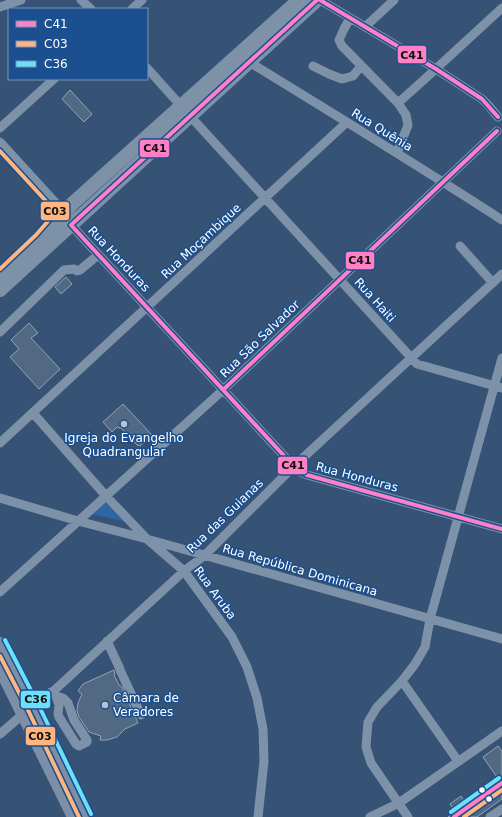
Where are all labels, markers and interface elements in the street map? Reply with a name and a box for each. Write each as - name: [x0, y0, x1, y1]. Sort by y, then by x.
- legend: [8, 8, 148, 80]
- text: C41: [44, 17, 68, 31]
- text: C03: [44, 37, 68, 51]
- line badge: C41: [397, 45, 427, 64]
- text: C41: [400, 49, 424, 62]
- text: C36: [44, 57, 68, 71]
- street label: Rua Quênia: [349, 106, 415, 154]
- line badge: C41: [139, 139, 170, 158]
- text: C41: [143, 142, 167, 155]
- line badge: C03: [40, 201, 70, 221]
- street label: Rua Moçambique: [158, 201, 244, 281]
- text: C03: [43, 205, 67, 218]
- street label: Rua Honduras: [85, 223, 153, 295]
- line badge: C41: [345, 251, 375, 270]
- text: C41: [348, 254, 372, 267]
- street label: Rua Haiti: [352, 275, 398, 325]
- street label: Rua São Salvador: [217, 297, 303, 381]
- marker: Igreja do Evangelho Quadrangular: [119, 419, 129, 429]
- place label: Igreja do Evangelho Quadrangular: [64, 431, 184, 459]
- line badge: C41: [277, 456, 308, 475]
- text: C41: [281, 459, 305, 472]
- street label: Rua Honduras: [314, 459, 400, 495]
- street label: Rua das Guianas: [184, 476, 266, 556]
- street label: Rua República Dominicana: [221, 541, 379, 599]
- street label: Rua Aruba: [191, 564, 239, 622]
- line badge: C36: [20, 690, 51, 709]
- place label: Câmara de Veradores: [113, 691, 179, 719]
- text: C36: [24, 693, 48, 706]
- marker: Câmara de Veradores: [100, 700, 110, 710]
- line badge: C03: [25, 726, 56, 746]
- text: C03: [28, 730, 52, 743]
- unlabelled marker: [477, 785, 487, 795]
- unlabelled marker: [484, 794, 494, 804]

